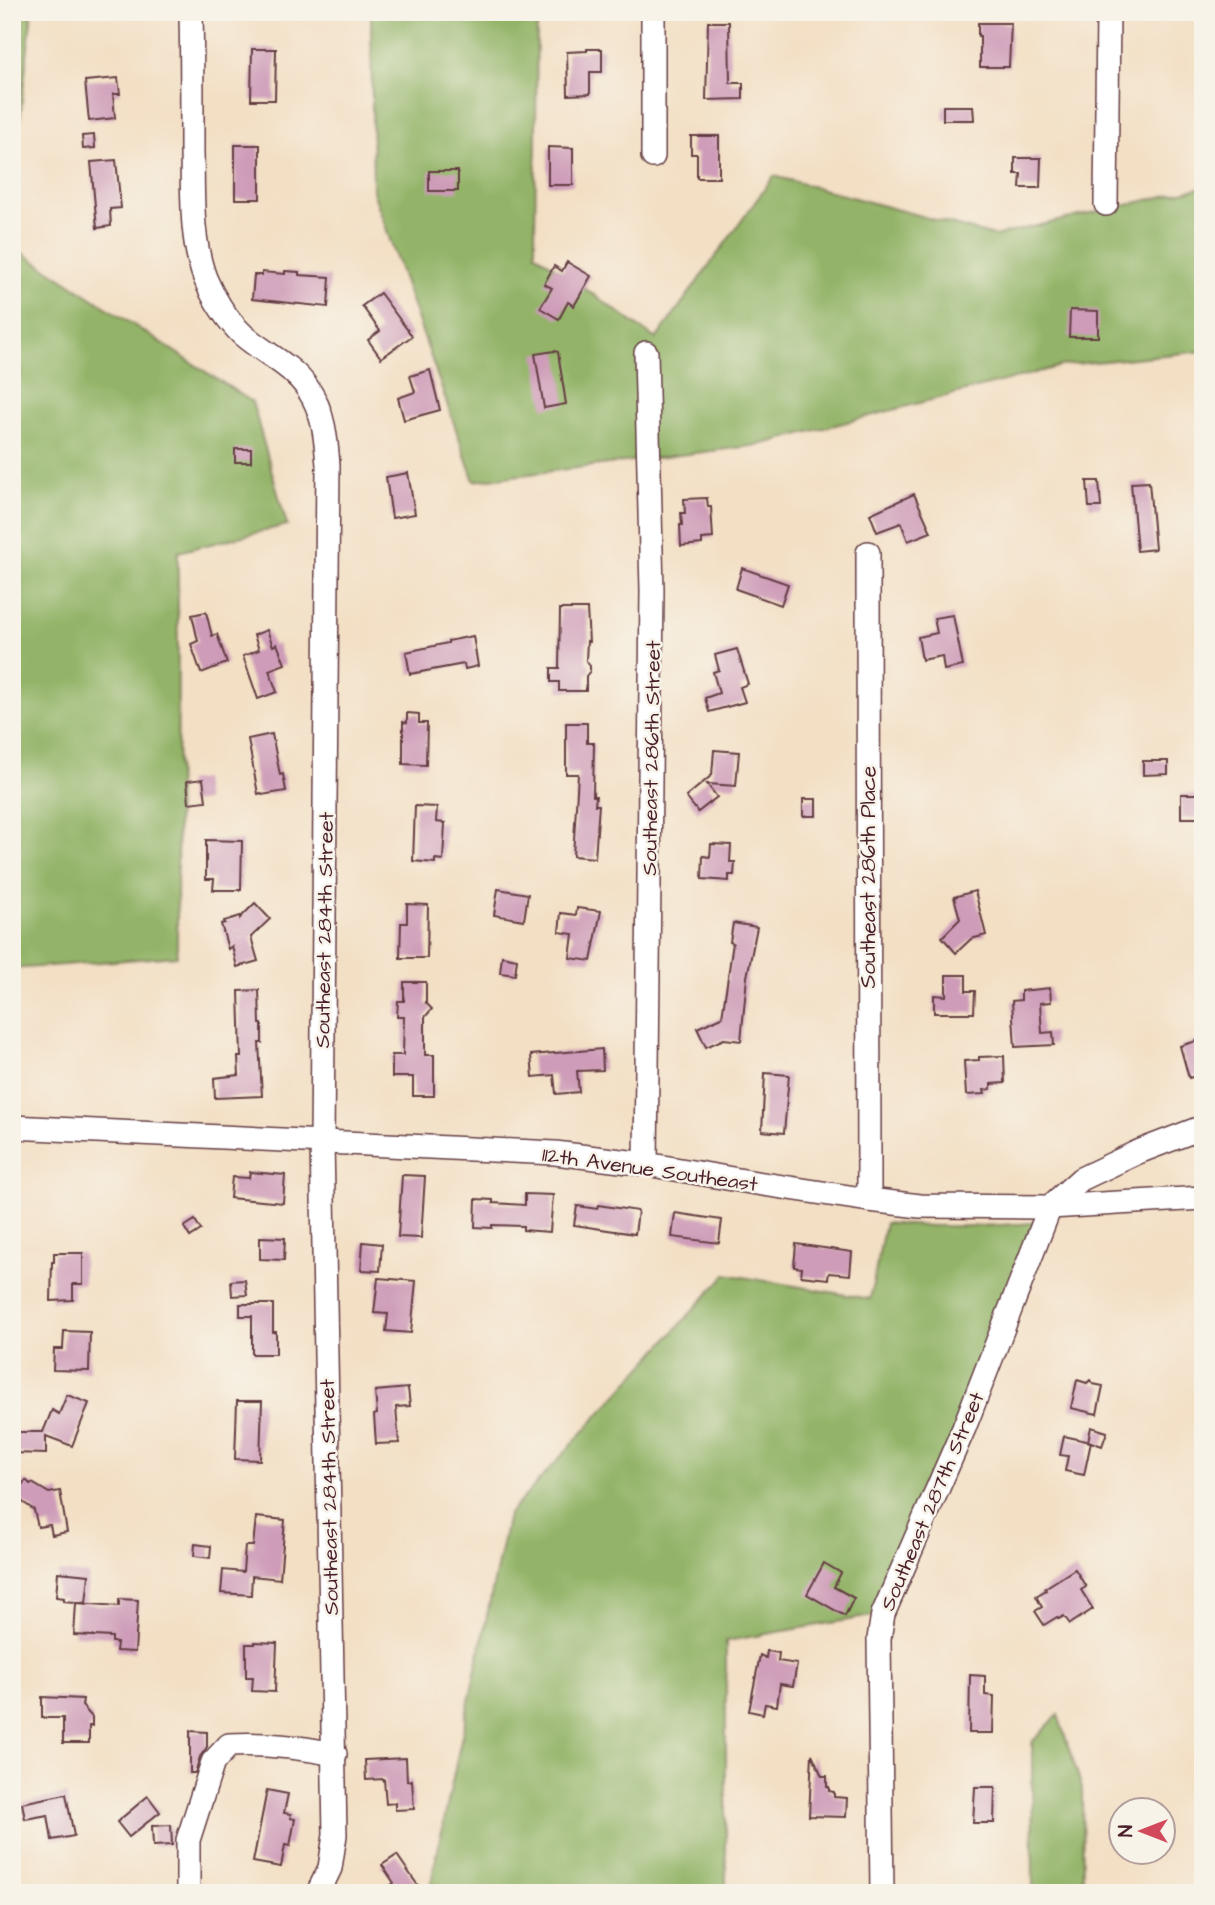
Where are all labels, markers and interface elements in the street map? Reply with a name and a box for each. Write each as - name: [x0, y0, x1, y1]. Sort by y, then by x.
- street label: Southeast 286th Street: [635, 640, 668, 876]
- street label: Southeast 286th Place: [854, 766, 883, 988]
- street label: Southeast 284th Street: [308, 811, 341, 1048]
- street label: 112th Avenue Southeast: [540, 1140, 760, 1199]
- street label: Southeast 284th Street: [313, 1378, 346, 1615]
- street label: Southeast 287th Street: [873, 1387, 992, 1615]
- north arrow: [1106, 1797, 1176, 1867]
- text: N: [1113, 1825, 1140, 1837]

